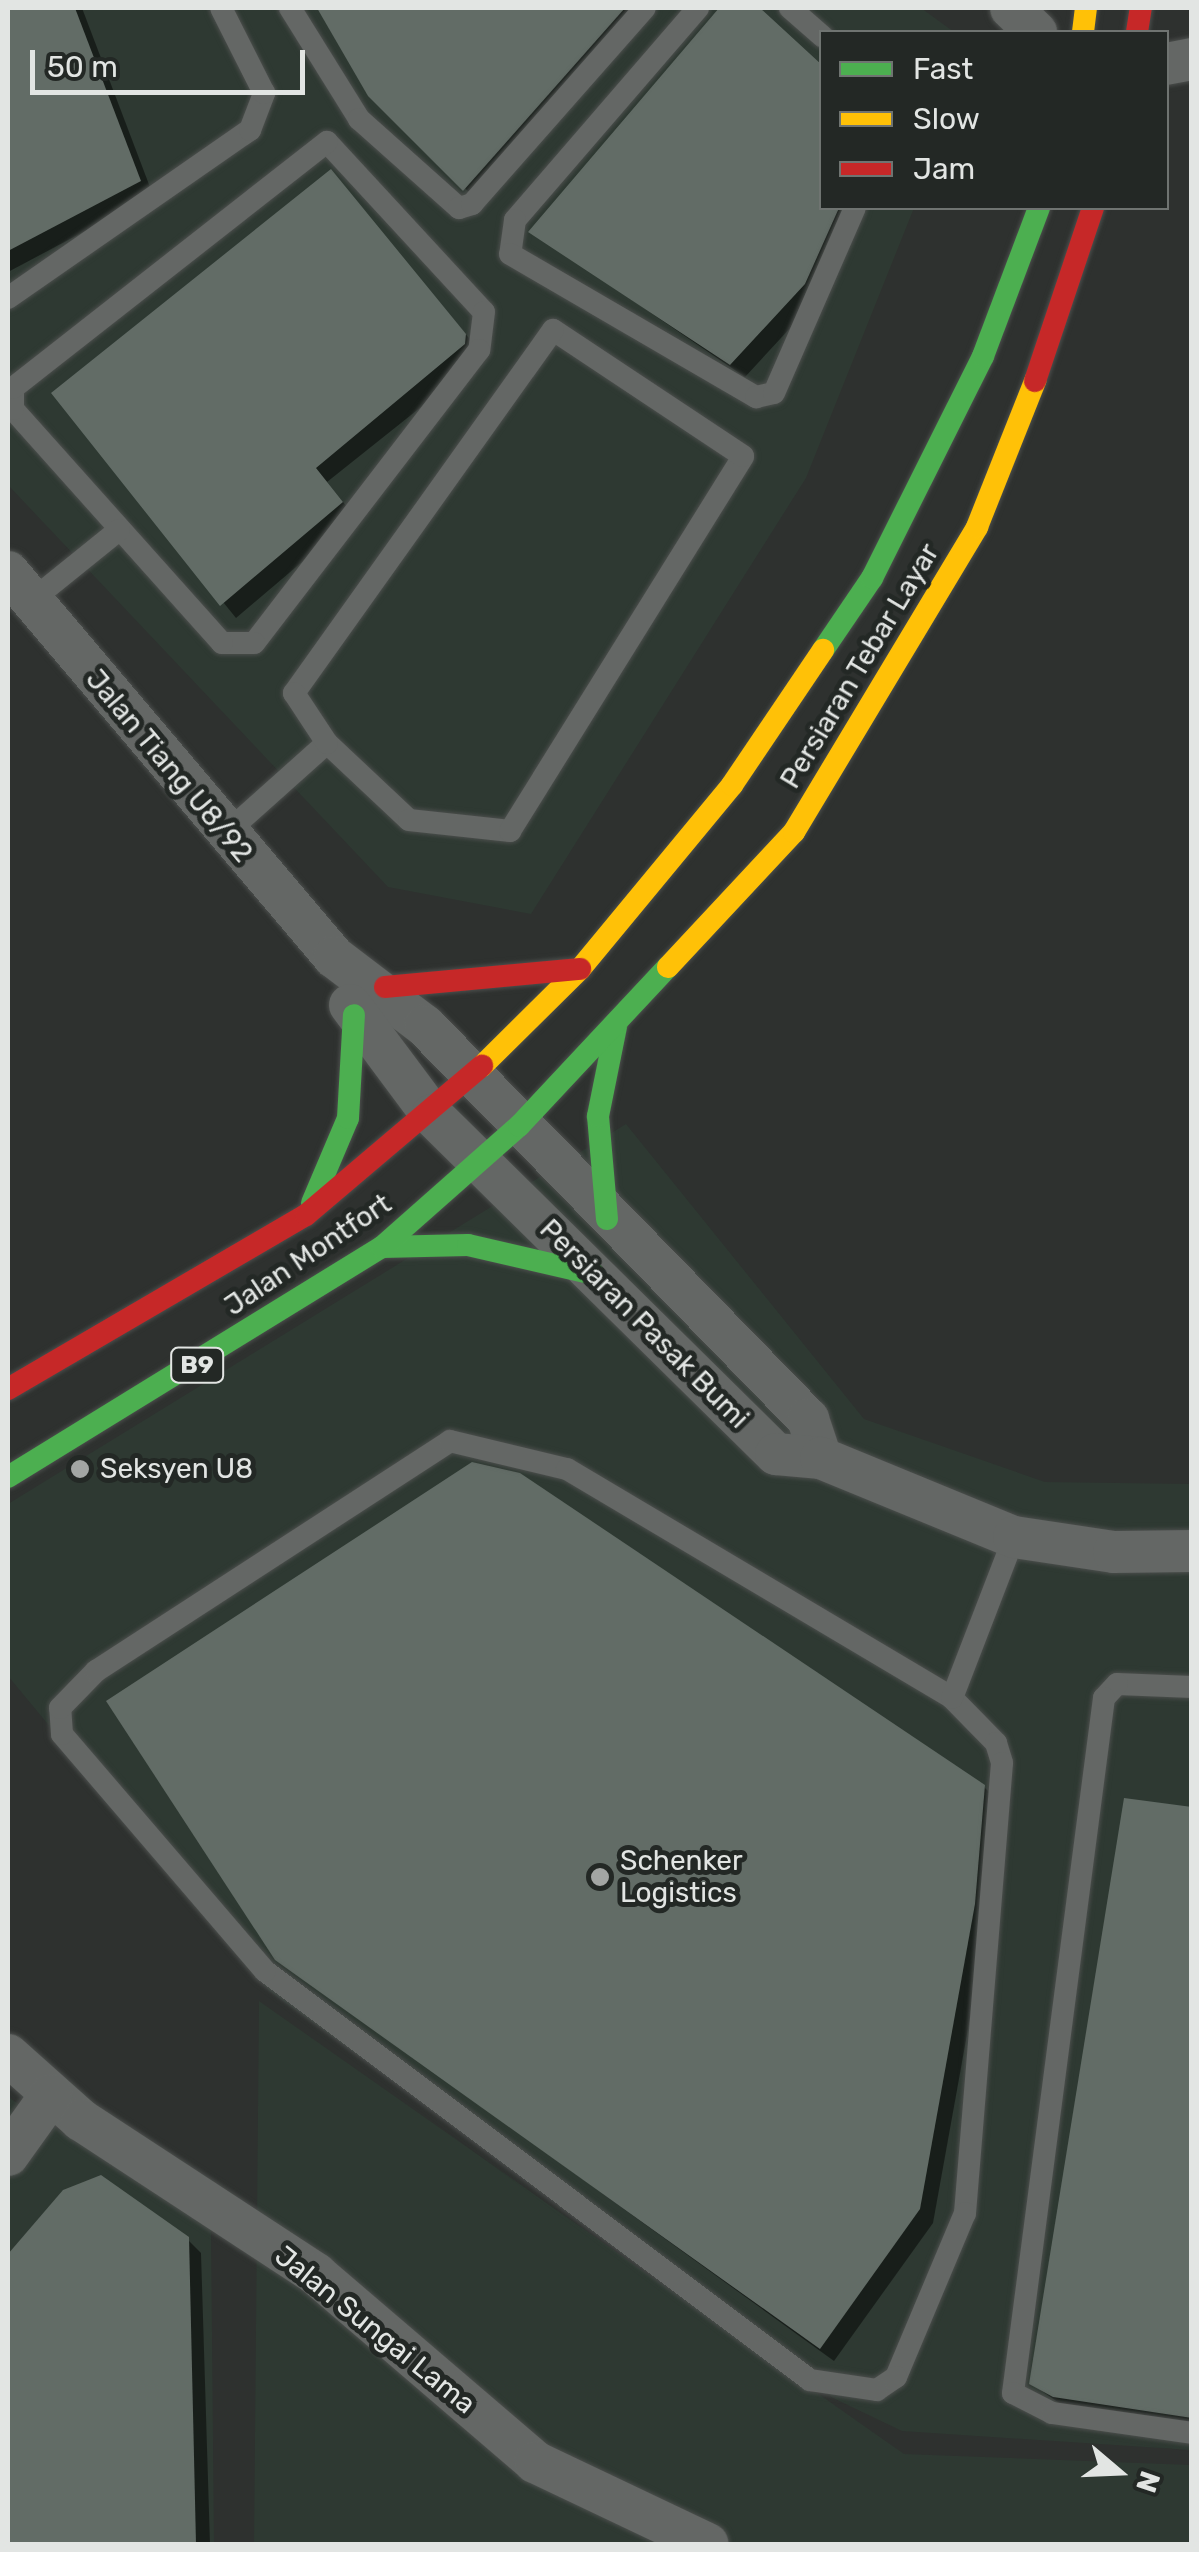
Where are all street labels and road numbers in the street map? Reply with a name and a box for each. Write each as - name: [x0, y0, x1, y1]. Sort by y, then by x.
- street label: Persiaran Tebar Layar: [773, 537, 947, 795]
- street label: Jalan Tiang U8/92: [78, 663, 260, 869]
- street label: Jalan Montfort: [218, 1187, 398, 1323]
- street label: Persiaran Pasak Bumi: [533, 1213, 755, 1435]
- road number: B9: [170, 1345, 224, 1385]
- street label: Jalan Sungai Lama: [268, 2239, 482, 2421]

